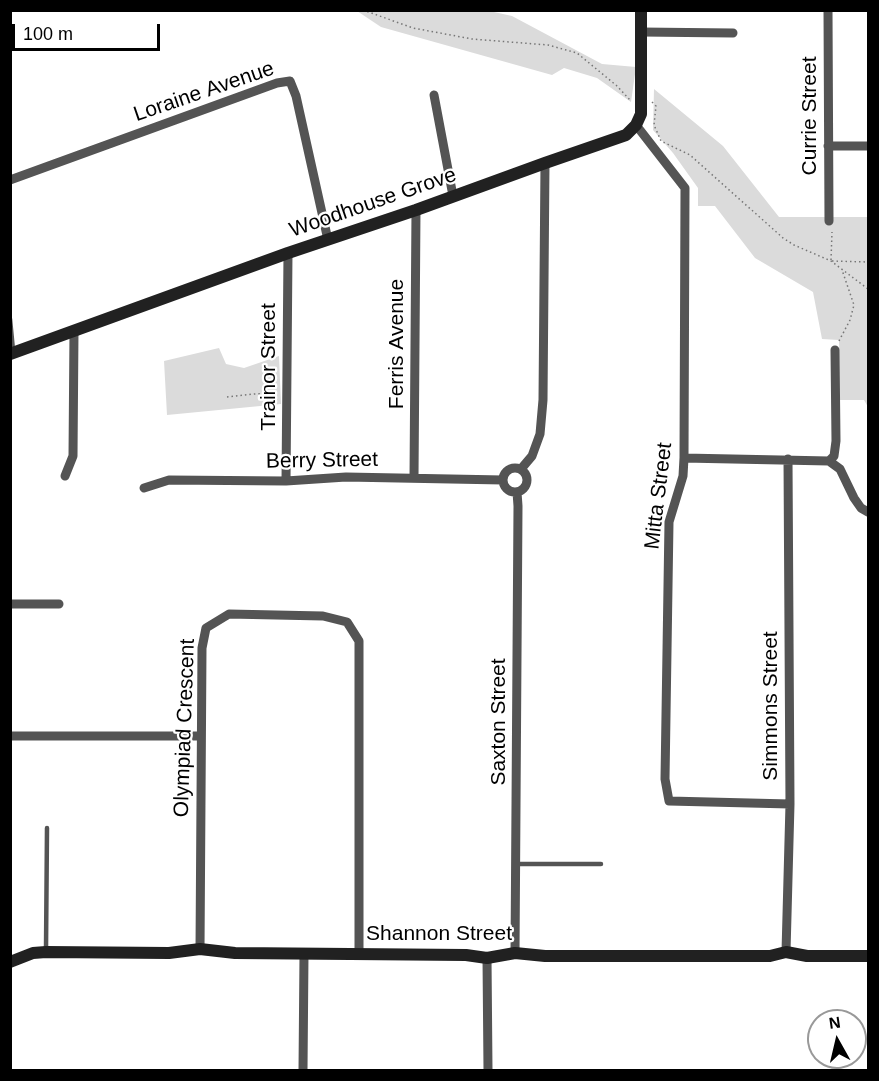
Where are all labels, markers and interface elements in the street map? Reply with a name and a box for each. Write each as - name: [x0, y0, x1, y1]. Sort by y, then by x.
- scale bar: [15, 12, 164, 50]
- text: 100 m: [23, 24, 73, 44]
- street label: Loraine Avenue: [131, 56, 277, 128]
- street label: Currie Street: [797, 56, 823, 176]
- street label: Woodhouse Grove: [286, 163, 460, 243]
- street label: Ferris Avenue: [384, 279, 410, 409]
- street label: Trainor Street: [256, 303, 282, 431]
- street label: Mitta Street: [640, 441, 678, 551]
- street label: Berry Street: [266, 447, 378, 475]
- street label: Simmons Street: [758, 631, 784, 781]
- street label: Olympiad Crescent: [169, 638, 201, 818]
- street label: Saxton Street: [486, 658, 512, 786]
- street label: Shannon Street: [366, 921, 512, 947]
- north arrow: [807, 1009, 867, 1069]
- text: N: [828, 1013, 842, 1032]

